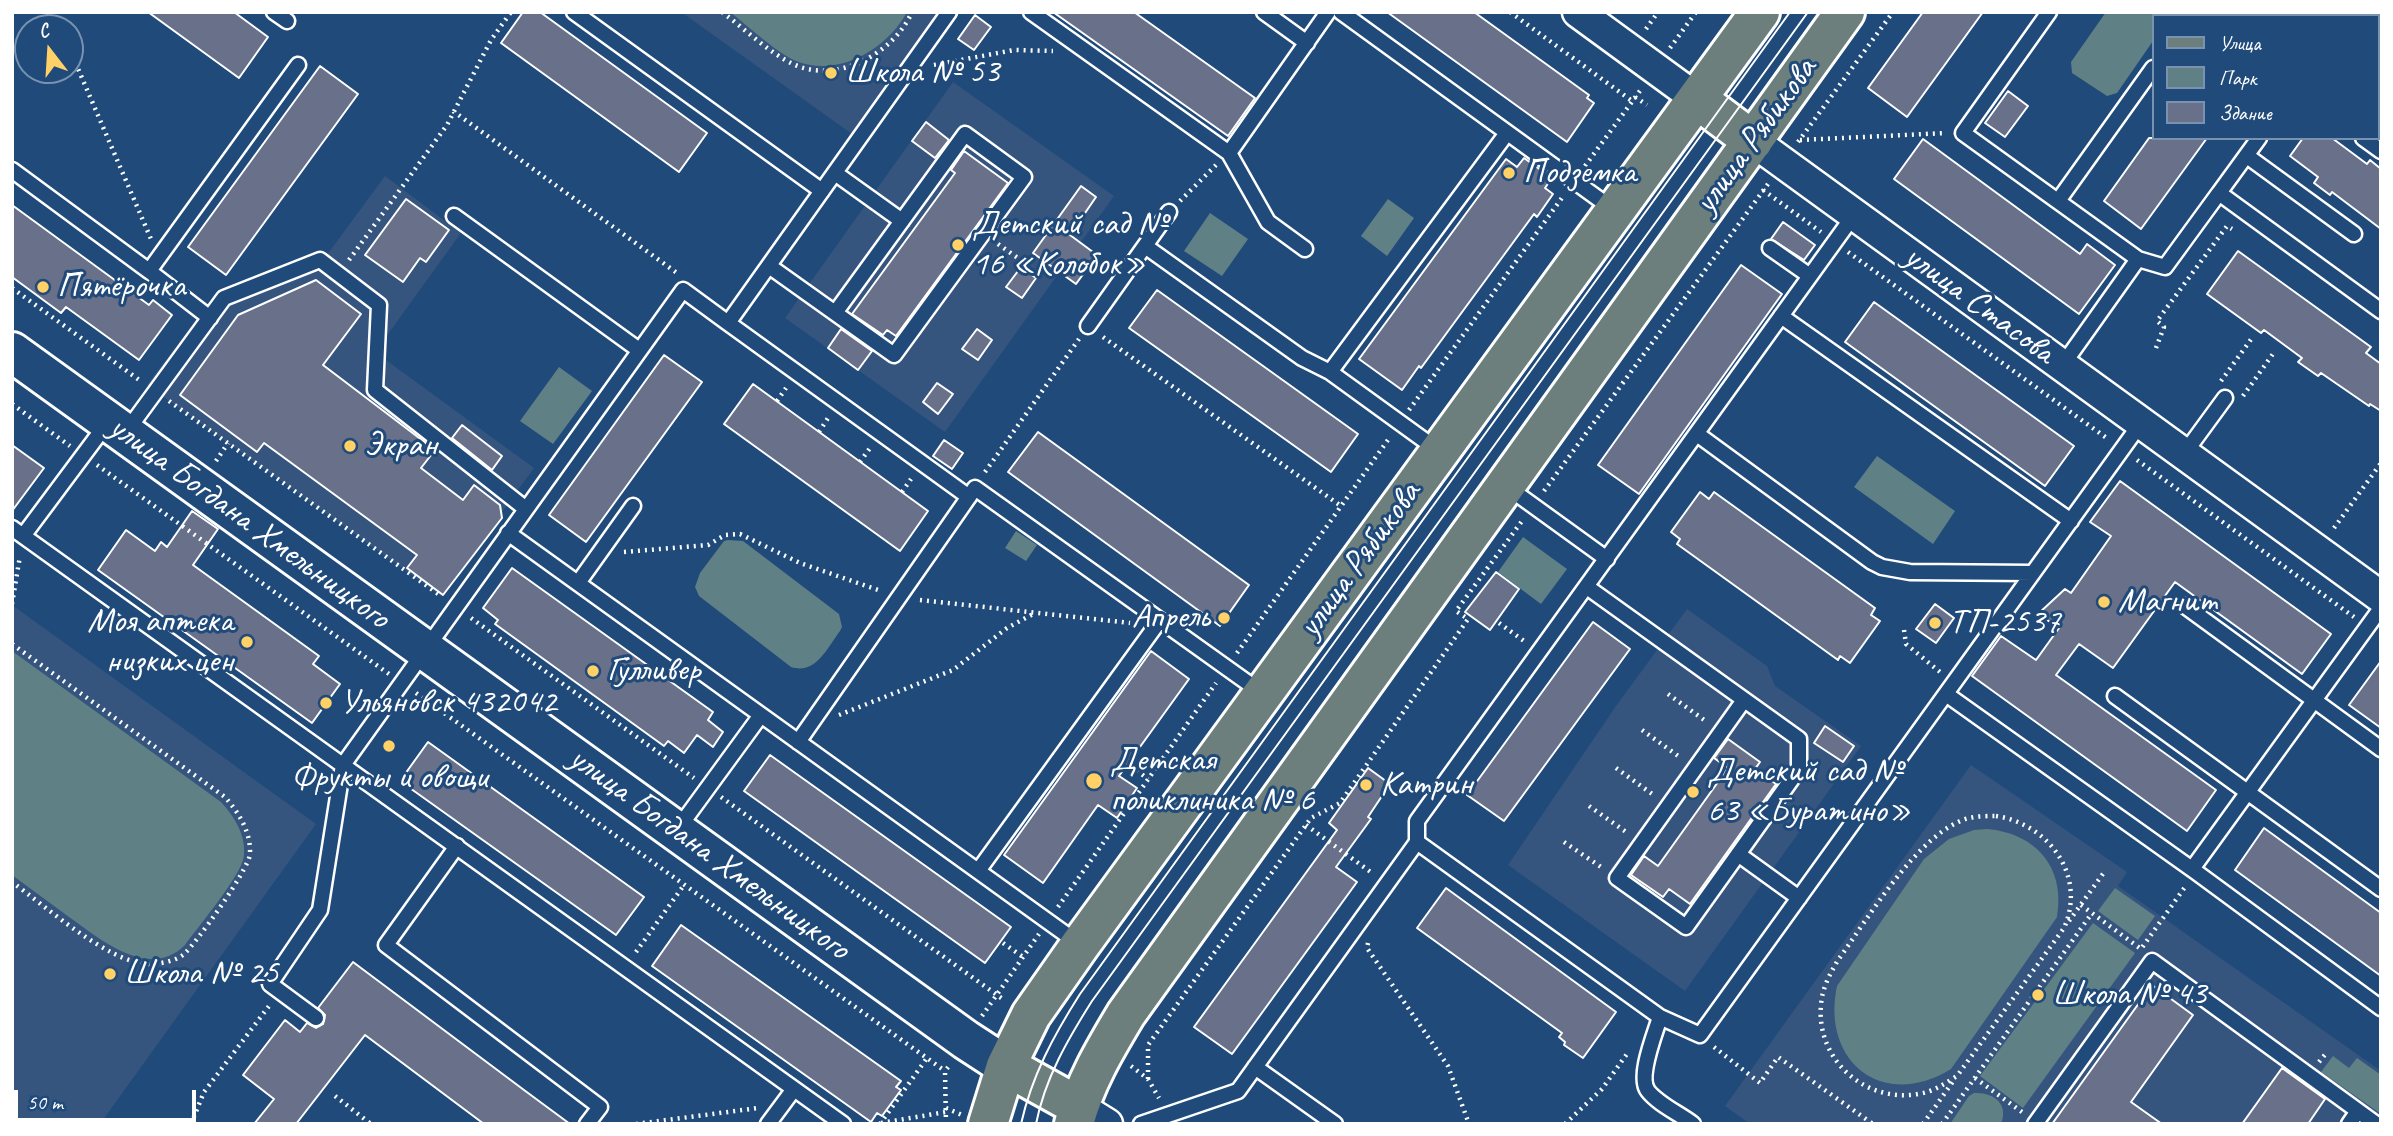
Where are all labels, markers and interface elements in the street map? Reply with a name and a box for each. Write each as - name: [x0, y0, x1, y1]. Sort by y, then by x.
- north arrow: [14, 14, 84, 84]
- legend: [2152, 14, 2379, 140]
- text: С: [35, 18, 51, 44]
- text: Улица: [2219, 30, 2261, 56]
- street label: улица Рябикова: [1685, 50, 1827, 222]
- place label: Школа № 53: [845, 52, 1000, 94]
- marker: Школа № 53: [823, 65, 839, 81]
- text: Парк: [2219, 65, 2256, 91]
- text: Здание: [2219, 100, 2272, 126]
- place label: Подземка: [1523, 152, 1636, 194]
- marker: Подземка: [1501, 165, 1517, 181]
- place label: Детский сад № 16 «Колобок»: [972, 204, 1166, 286]
- street label: улица Стасова: [1895, 236, 2063, 374]
- marker: Детский сад № 16 «Колобок»: [950, 237, 966, 253]
- place label: Пятёрочка: [57, 266, 185, 308]
- marker: Пятёрочка: [35, 279, 51, 295]
- street label: улица Богдана Хмельницкого: [100, 407, 398, 639]
- place label: Экран: [364, 425, 437, 467]
- marker: Экран: [342, 438, 358, 454]
- street label: улица Рябикова: [1289, 474, 1431, 646]
- place label: Магнит: [2118, 581, 2217, 623]
- marker: Магнит: [2096, 594, 2112, 610]
- place label: Апрель: [1132, 597, 1210, 639]
- place label: Моя аптека низких цен: [87, 601, 233, 683]
- place label: ТП-2537: [1949, 602, 2060, 644]
- marker: Апрель: [1216, 610, 1232, 626]
- marker: ТП-2537: [1927, 615, 1943, 631]
- marker: Моя аптека низких цен: [239, 634, 255, 650]
- place label: Гулливер: [607, 650, 701, 692]
- marker: Гулливер: [585, 663, 601, 679]
- place label: Ульяновск 432042: [340, 682, 556, 724]
- marker: Ульяновск 432042: [318, 695, 334, 711]
- marker: Фрукты и овощи: [381, 738, 397, 754]
- street label: улица Богдана Хмельницкого: [560, 738, 858, 970]
- place label: Детская поликлиника № 6: [1110, 740, 1314, 822]
- place label: Детский сад № 63 «Буратино»: [1707, 751, 1911, 833]
- place label: Фрукты и овощи: [291, 757, 487, 799]
- place label: Катрин: [1380, 764, 1472, 806]
- marker: Детская поликлиника № 6: [1084, 771, 1104, 791]
- marker: Катрин: [1358, 777, 1374, 793]
- marker: Детский сад № 63 «Буратино»: [1685, 784, 1701, 800]
- place label: Школа № 25: [124, 953, 279, 995]
- marker: Школа № 25: [102, 966, 118, 982]
- place label: Школа № 43: [2052, 974, 2207, 1016]
- marker: Школа № 43: [2030, 987, 2046, 1003]
- scale bar: [18, 1076, 200, 1120]
- text: 50 m: [27, 1089, 63, 1115]

